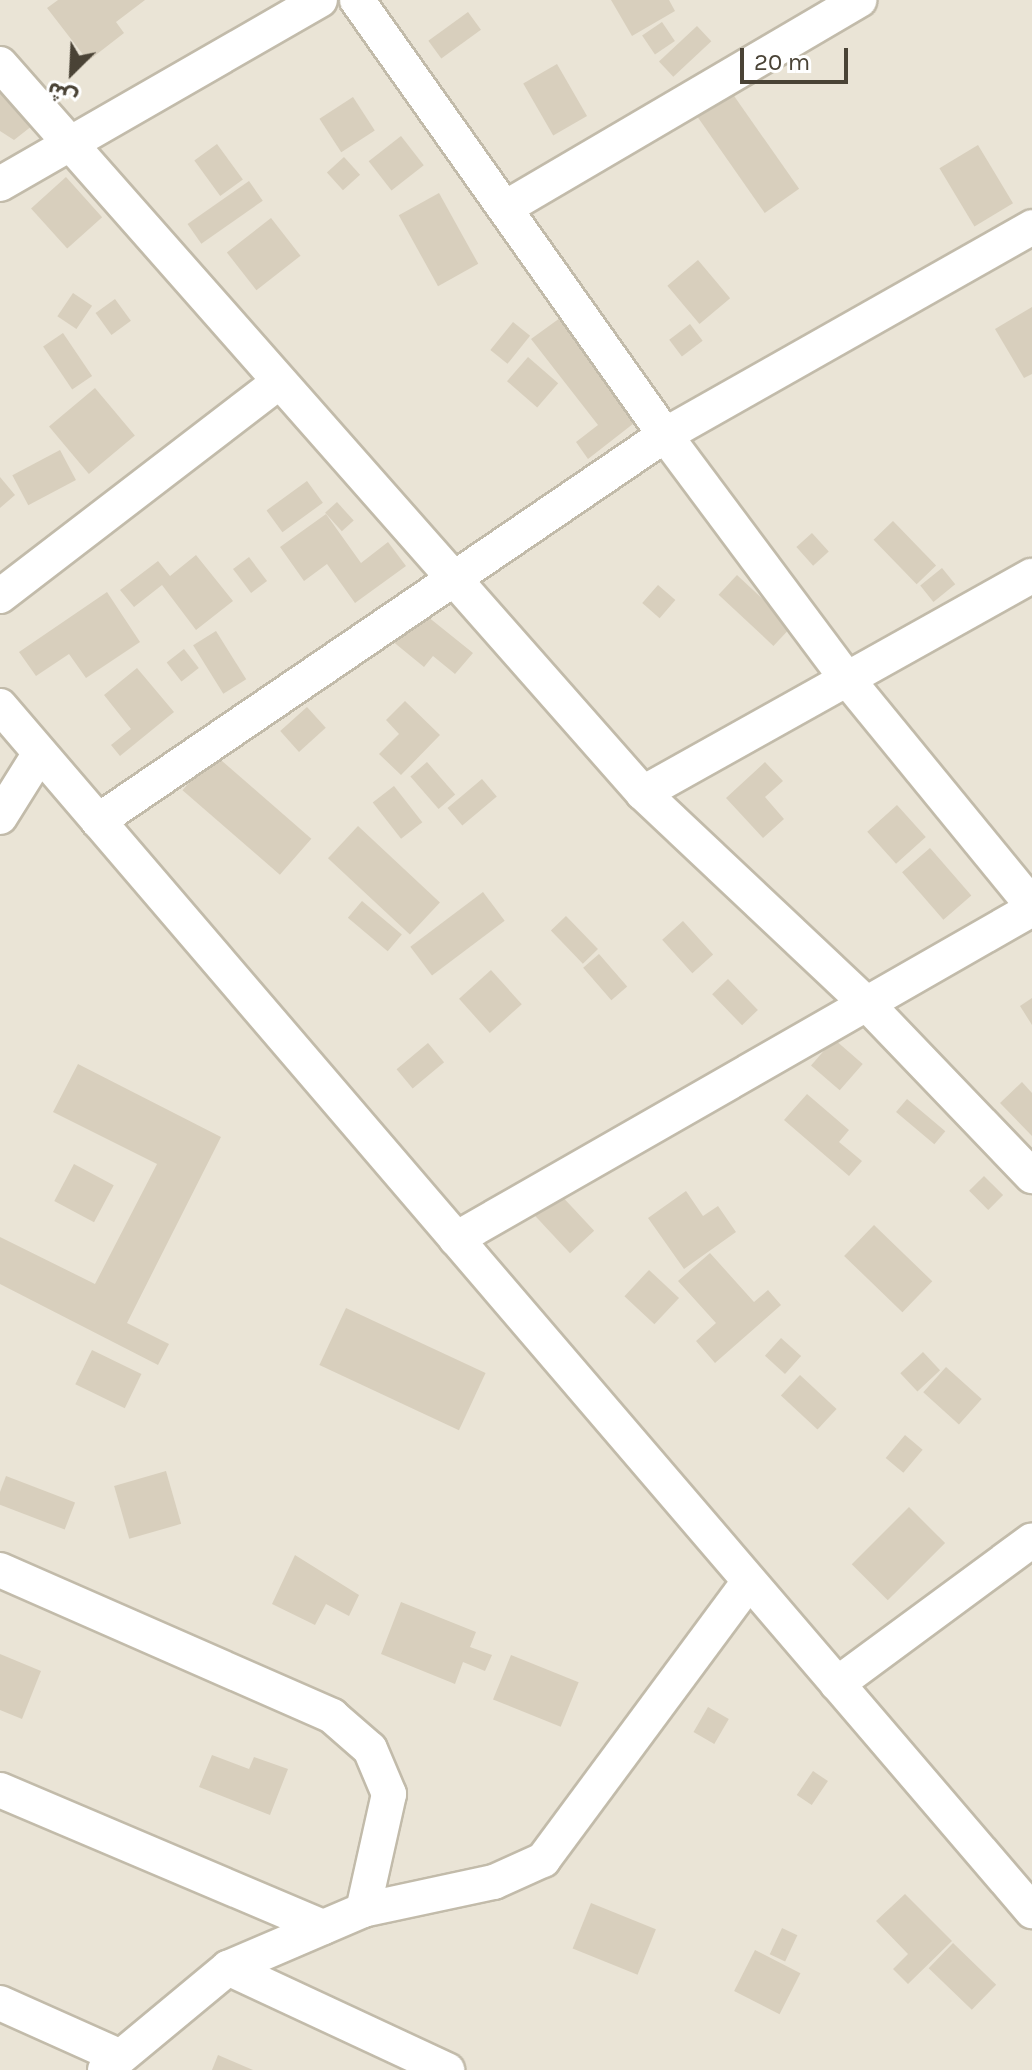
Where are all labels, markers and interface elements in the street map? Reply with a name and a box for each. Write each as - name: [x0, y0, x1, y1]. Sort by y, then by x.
- north arrow: [32, 32, 112, 112]
- scale bar: [744, 32, 852, 82]
- text: 20 m: [754, 48, 810, 76]
- text: ش: [43, 76, 81, 112]

